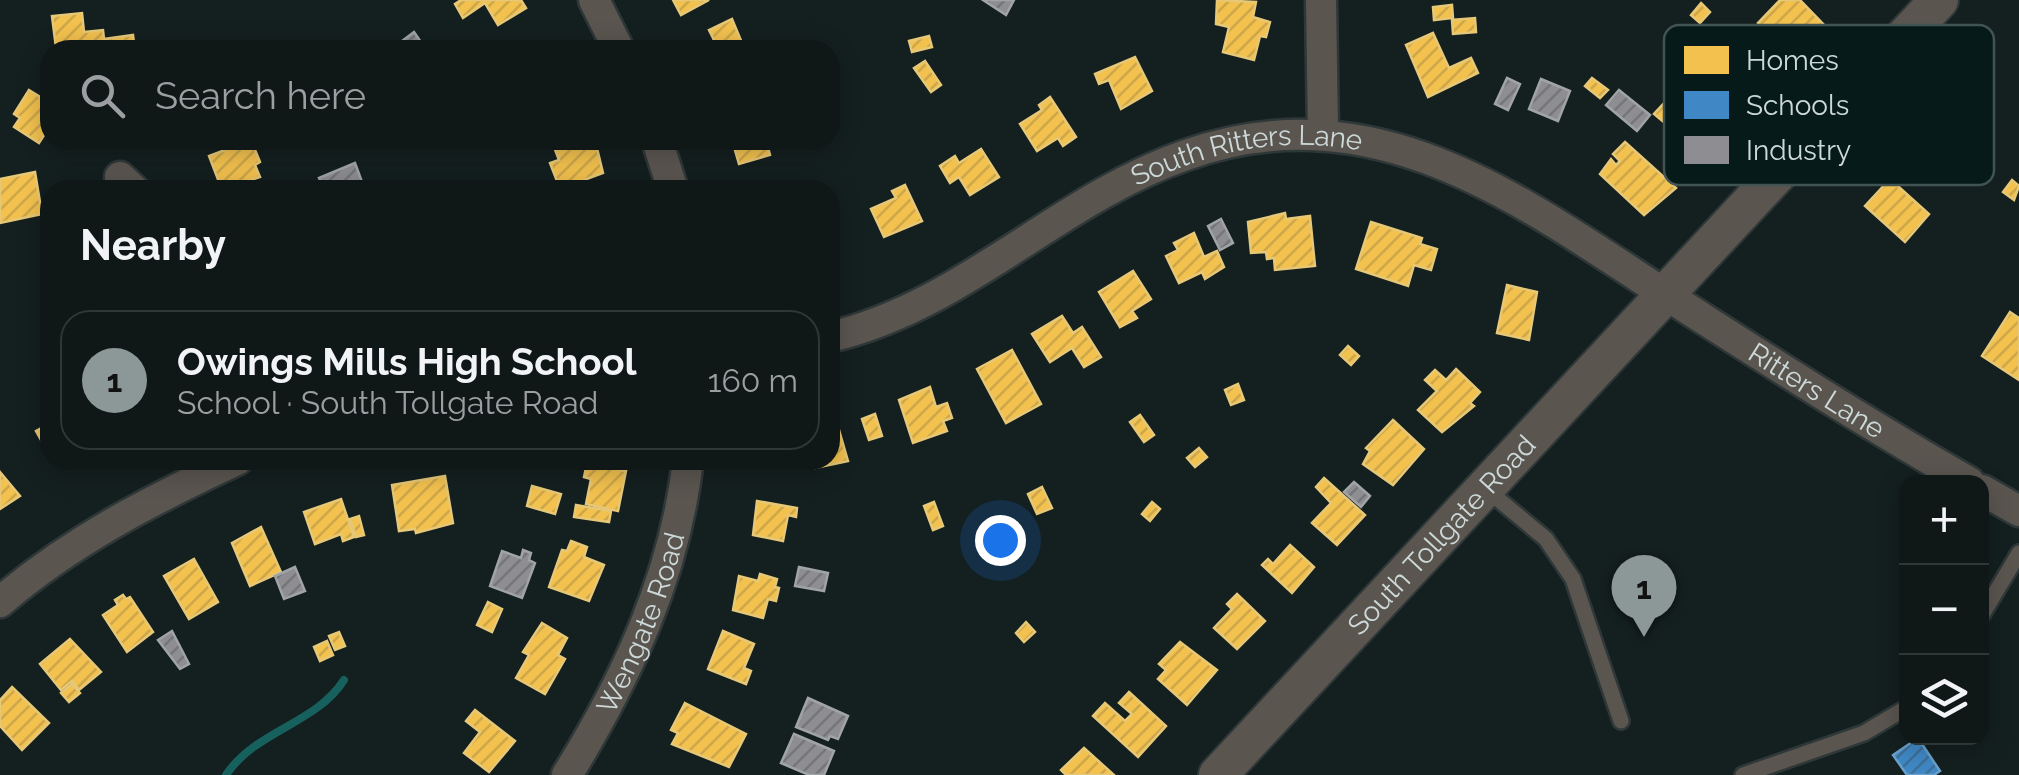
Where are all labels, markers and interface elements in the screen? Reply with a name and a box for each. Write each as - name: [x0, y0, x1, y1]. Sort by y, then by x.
- legend: [1664, 25, 1994, 185]
- search box: [40, 40, 840, 150]
- text: Homes: [1746, 44, 1839, 77]
- icon: search: [75, 68, 130, 123]
- text: Search here: [155, 73, 366, 118]
- text: Schools: [1746, 89, 1849, 122]
- street label: South Ritters Lane: [1126, 119, 1365, 193]
- text: Industry: [1746, 134, 1851, 167]
- text: Nearby: [80, 221, 226, 270]
- street label: Ritters Lane: [1743, 336, 1891, 446]
- text: Owings Mills High School: [177, 339, 637, 384]
- text: 1: [107, 362, 122, 399]
- text: 160 m: [708, 362, 798, 399]
- text: School · South Tollgate Road: [177, 384, 599, 421]
- street label: South Tollgate Road: [1341, 429, 1543, 642]
- map controls: [1899, 475, 1989, 745]
- button: +: [1899, 475, 1989, 565]
- your location: [975, 515, 1026, 566]
- street label: Wengate Road: [590, 529, 691, 719]
- pin: 1: [1612, 554, 1676, 637]
- button: −: [1899, 565, 1989, 655]
- button: layers: [1899, 655, 1989, 745]

